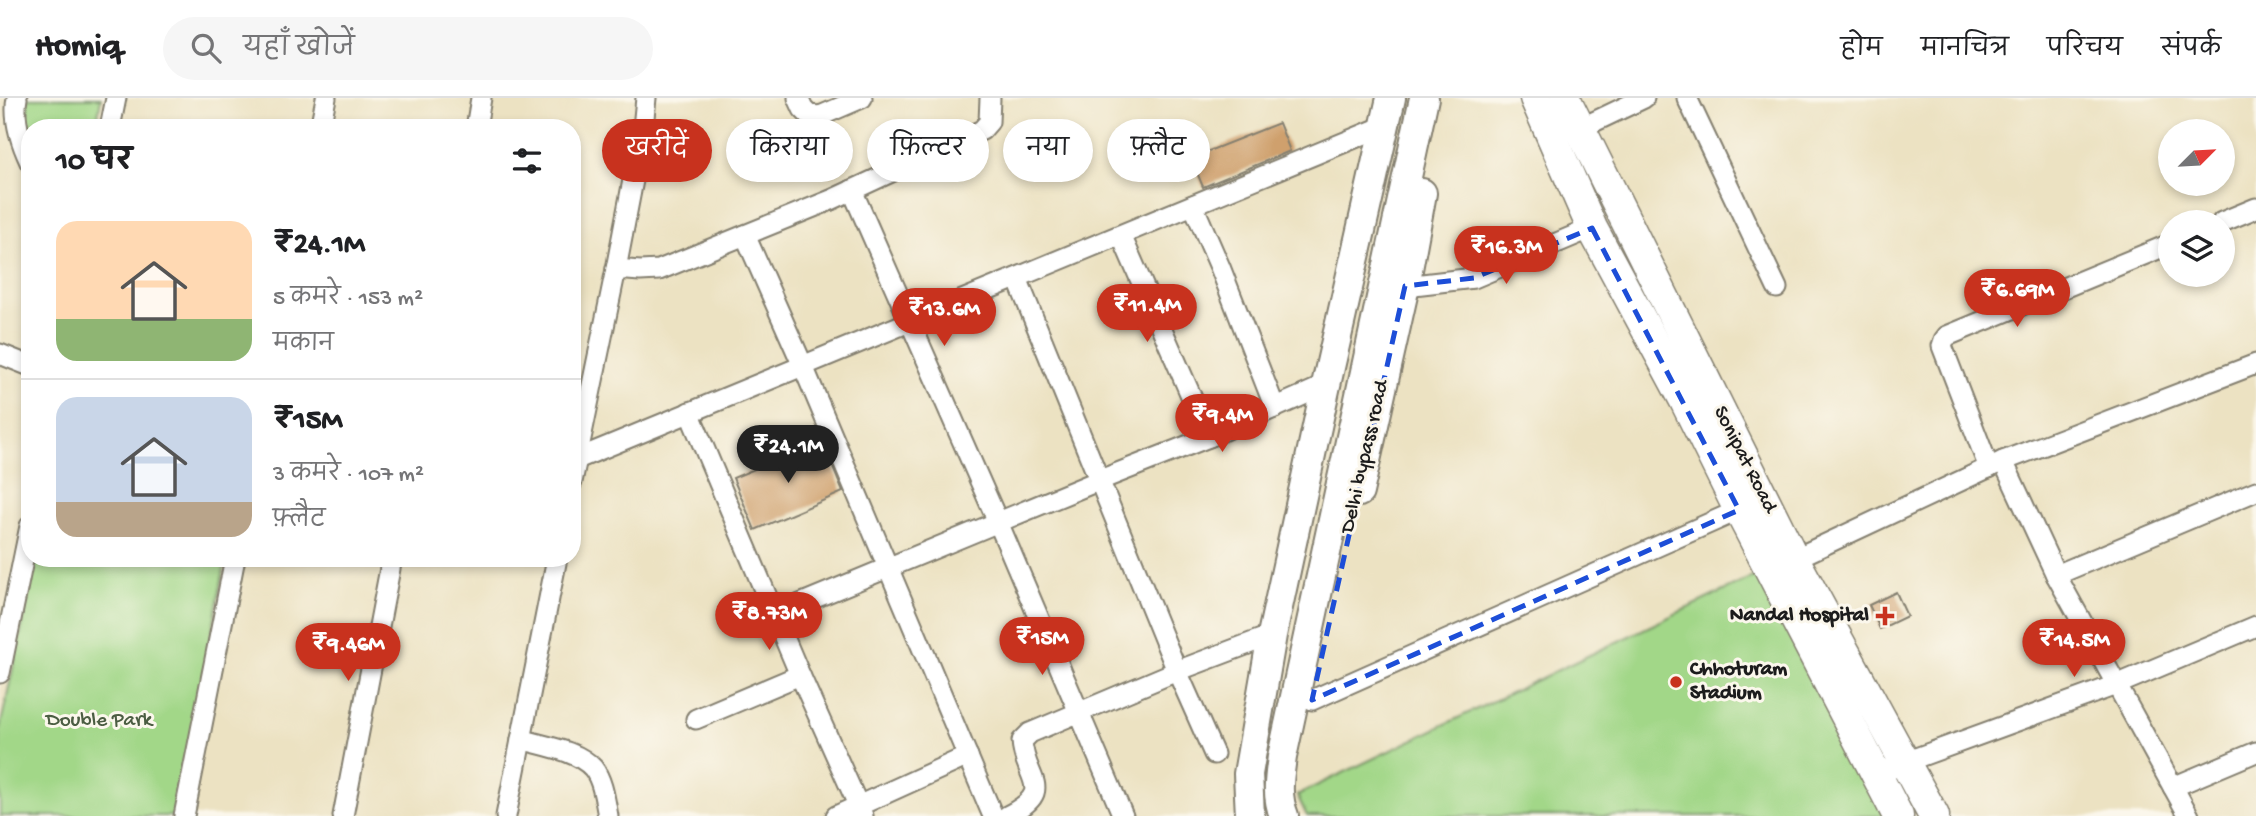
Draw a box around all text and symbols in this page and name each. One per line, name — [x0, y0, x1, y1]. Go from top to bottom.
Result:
search box — [163, 17, 653, 80]
text: Homiq — [35, 29, 121, 67]
icon: search — [187, 29, 225, 67]
text: यहाँ खोजें — [243, 35, 355, 66]
text: होम — [1840, 36, 1883, 65]
text: मानचित्र — [1921, 36, 2009, 65]
text: परिचय — [2047, 36, 2123, 65]
text: संपर्क — [2161, 36, 2221, 65]
chip: खरीदें — [602, 119, 712, 182]
chip: किराया — [726, 119, 853, 182]
chip: फ़िल्टर — [867, 119, 989, 182]
chip: नया — [1003, 119, 1093, 182]
chip: फ़्लैट — [1107, 119, 1210, 182]
north arrow — [2158, 119, 2235, 196]
map controls — [2158, 119, 2235, 287]
icon: filters — [508, 142, 546, 180]
text: 10 घर — [56, 146, 132, 181]
button: layers — [2158, 210, 2235, 287]
pin: ₹16.3M — [1449, 226, 1563, 286]
text: ₹24.1M — [273, 229, 365, 264]
text: ₹16.3M — [1470, 235, 1542, 262]
icon: home — [112, 249, 196, 333]
pin: ₹6.69M — [1960, 270, 2074, 329]
text: ₹6.69M — [1980, 278, 2054, 305]
pin: ₹11.4M — [1090, 285, 1204, 344]
text: 5 कमरे · 153 m² — [273, 286, 423, 313]
pin: ₹13.6M — [887, 288, 1001, 348]
text: ₹11.4M — [1113, 293, 1181, 320]
text: ₹13.6M — [908, 297, 980, 324]
text: मकान — [273, 332, 334, 359]
street label: Delhi bypass road — [1336, 376, 1396, 538]
pin: ₹9.4M — [1173, 394, 1271, 454]
street label: Sonipat Road — [1706, 402, 1782, 519]
text: ₹9.4M — [1191, 403, 1253, 430]
text: ₹15M — [273, 405, 342, 440]
icon: home — [112, 425, 196, 509]
pin: ₹24.1M — [731, 426, 845, 485]
text: ₹24.1M — [753, 434, 823, 461]
text: 3 कमरे · 107 m² — [273, 462, 424, 489]
text: फ़्लैट — [273, 508, 325, 535]
pin: ₹8.73M — [712, 592, 826, 652]
text: ₹8.73M — [731, 601, 807, 628]
place label: Nandal Hospital — [1730, 604, 1869, 629]
marker: Nandal Hospital — [1875, 606, 1895, 626]
pin: ₹15M — [1001, 618, 1083, 677]
pin: ₹14.5M — [2017, 620, 2131, 679]
pin: ₹9.46M — [291, 624, 405, 683]
text: ₹15M — [1015, 626, 1069, 653]
text: ₹14.5M — [2038, 628, 2110, 655]
text: ₹9.46M — [311, 632, 385, 659]
place label: Chhoturam Stadium — [1689, 658, 1787, 707]
marker: Chhoturam Stadium — [1668, 674, 1684, 690]
park label: Double Park — [44, 709, 155, 734]

